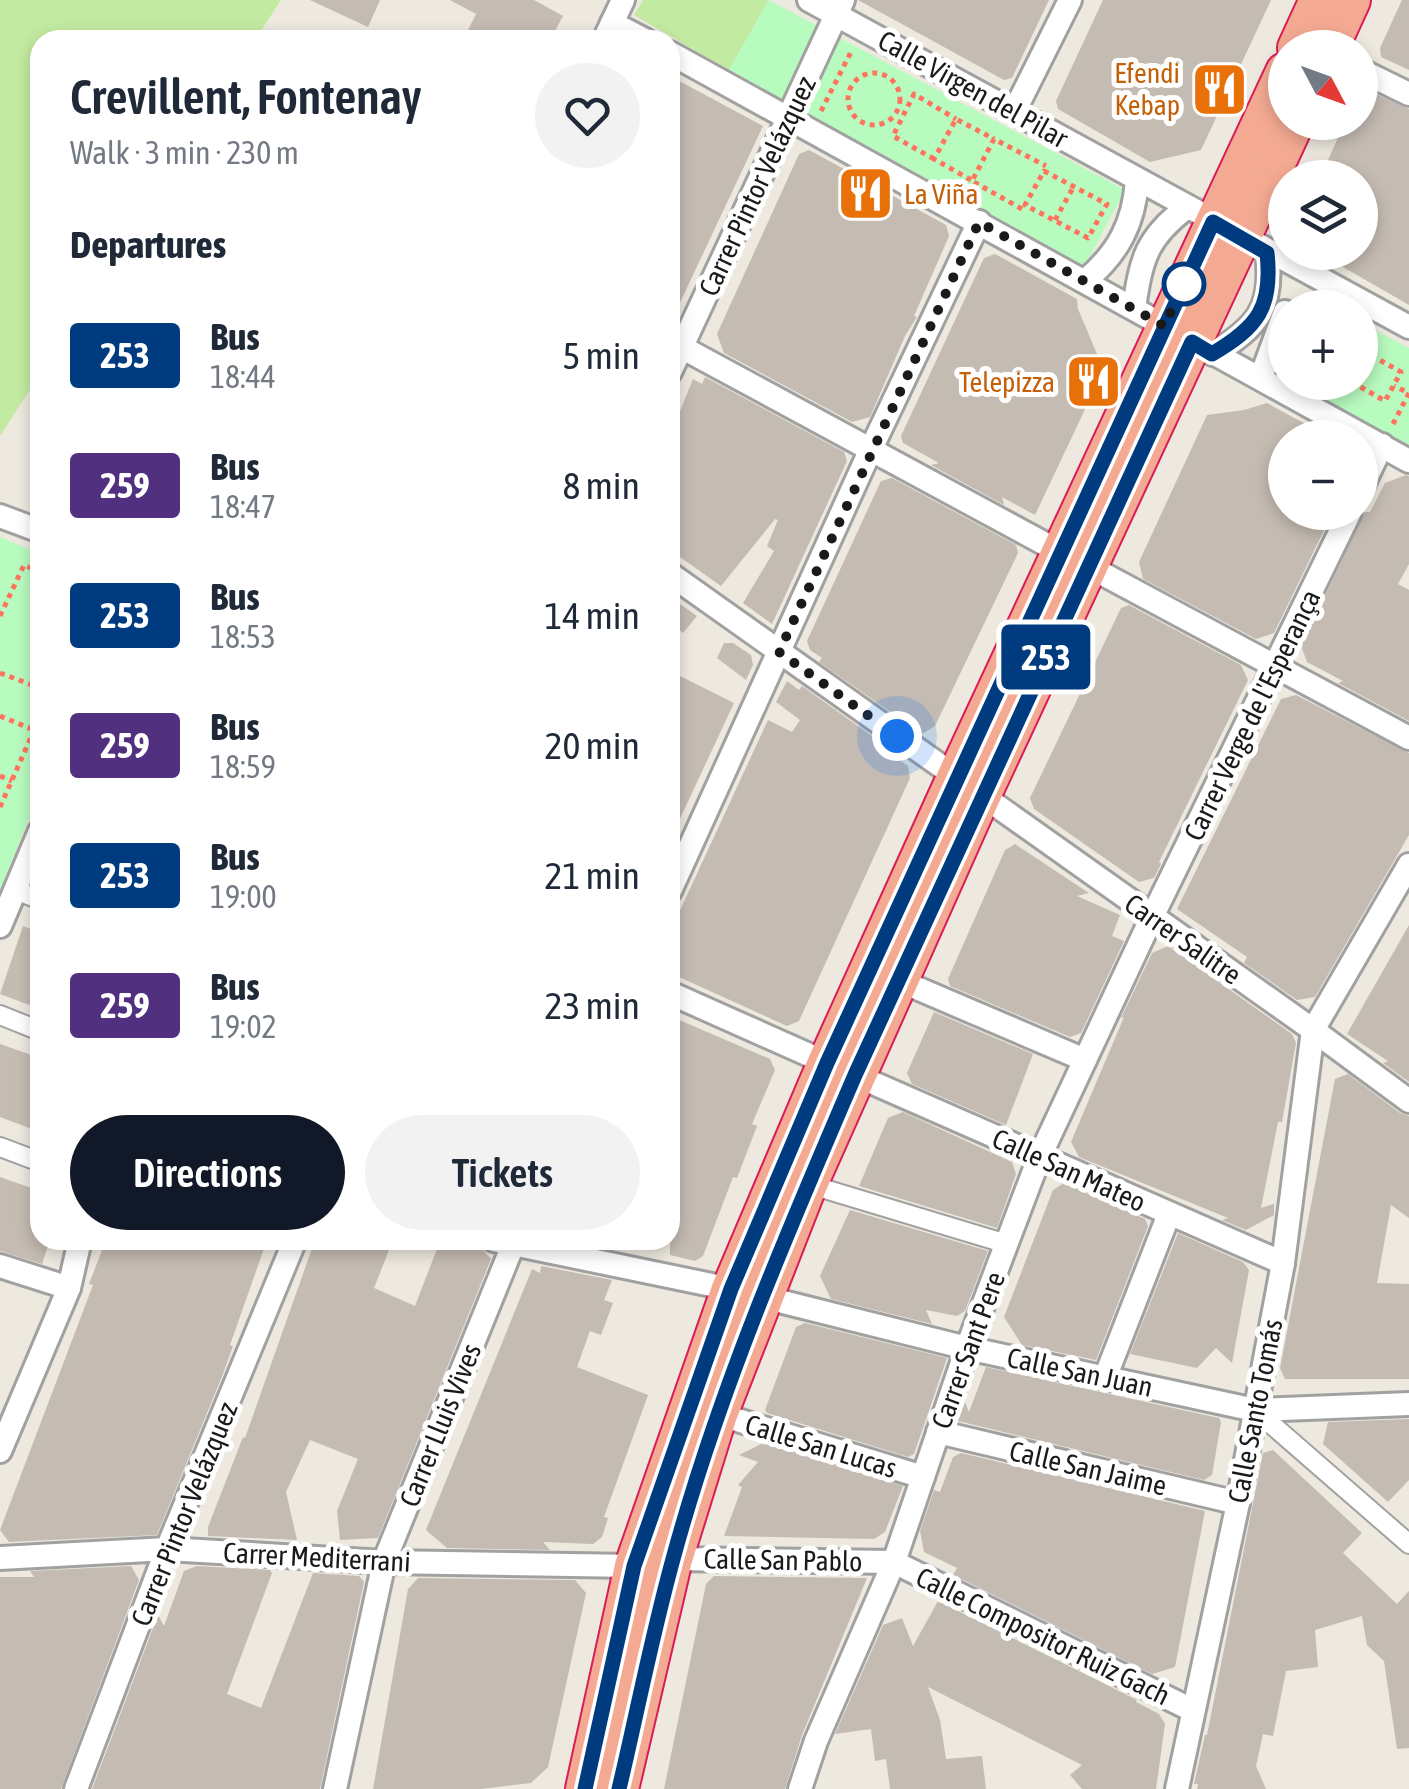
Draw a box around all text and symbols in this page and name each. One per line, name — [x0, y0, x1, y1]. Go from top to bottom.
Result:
street label: Calle Virgen del Pilar — [873, 24, 1074, 155]
north arrow — [1268, 30, 1378, 140]
map controls — [1268, 30, 1378, 530]
place label: Efendi Kebap — [1114, 57, 1180, 121]
restaurant icon: Efendi Kebap — [1189, 59, 1249, 119]
button: heart — [535, 63, 640, 168]
text: Crevillent, Fontenay — [70, 69, 422, 124]
street label: Carrer Pintor Velázquez — [692, 71, 822, 301]
text: Walk · 3 min · 230 m — [70, 134, 299, 171]
button: layers — [1268, 160, 1378, 270]
restaurant icon: La Viña — [835, 164, 895, 224]
place label: La Viña — [904, 178, 978, 210]
text: Departures — [70, 223, 226, 266]
unlabelled marker — [1163, 263, 1205, 305]
button: + — [1268, 290, 1378, 400]
text: Bus — [210, 315, 260, 358]
text: 5 min — [562, 334, 640, 377]
text: 253 — [100, 335, 150, 375]
restaurant icon: Telepizza — [1064, 352, 1124, 412]
text: 18:44 — [210, 358, 276, 395]
place label: Telepizza — [959, 366, 1055, 398]
button: − — [1268, 420, 1378, 530]
text: Bus — [210, 445, 260, 488]
text: 8 min — [562, 464, 640, 507]
text: 259 — [100, 465, 150, 505]
text: 18:47 — [210, 488, 276, 525]
text: Bus — [210, 575, 260, 618]
street label: Carrer Verge de l'Esperança — [1177, 584, 1327, 846]
text: 14 min — [545, 594, 640, 637]
text: 253 — [100, 595, 150, 635]
text: 18:53 — [210, 618, 276, 655]
line badge: 253 — [988, 624, 1104, 690]
text: 253 — [1021, 637, 1071, 677]
text: Bus — [210, 705, 260, 748]
your location — [872, 711, 922, 761]
text: 20 min — [545, 724, 640, 767]
text: 259 — [100, 725, 150, 765]
text: 18:59 — [210, 748, 276, 785]
text: Bus — [210, 835, 260, 878]
text: 21 min — [545, 854, 640, 897]
text: 253 — [100, 855, 150, 895]
text: 19:00 — [210, 878, 277, 915]
street label: Carrer Salitre — [1119, 887, 1247, 991]
text: Bus — [210, 965, 260, 1008]
text: 23 min — [545, 984, 640, 1027]
text: 259 — [100, 985, 150, 1025]
text: 19:02 — [210, 1008, 277, 1045]
button: Directions — [70, 1115, 345, 1230]
button: Tickets — [365, 1115, 640, 1230]
street label: Calle San Mateo — [987, 1122, 1151, 1218]
street label: Carrer Sant Pere — [925, 1267, 1011, 1433]
street label: Calle Santo Tomás — [1221, 1316, 1289, 1506]
street label: Carrer Lluis Vives — [393, 1339, 487, 1511]
street label: Calle San Juan — [1004, 1341, 1156, 1403]
street label: Carrer Pintor Velázquez — [124, 1397, 244, 1631]
street label: Calle San Lucas — [741, 1408, 901, 1484]
street label: Calle San Jaime — [1006, 1434, 1170, 1502]
street label: Carrer Mediterrani — [223, 1536, 411, 1578]
street label: Calle San Pablo — [703, 1543, 863, 1577]
street label: Calle Compositor Ruiz Gach — [911, 1561, 1175, 1711]

